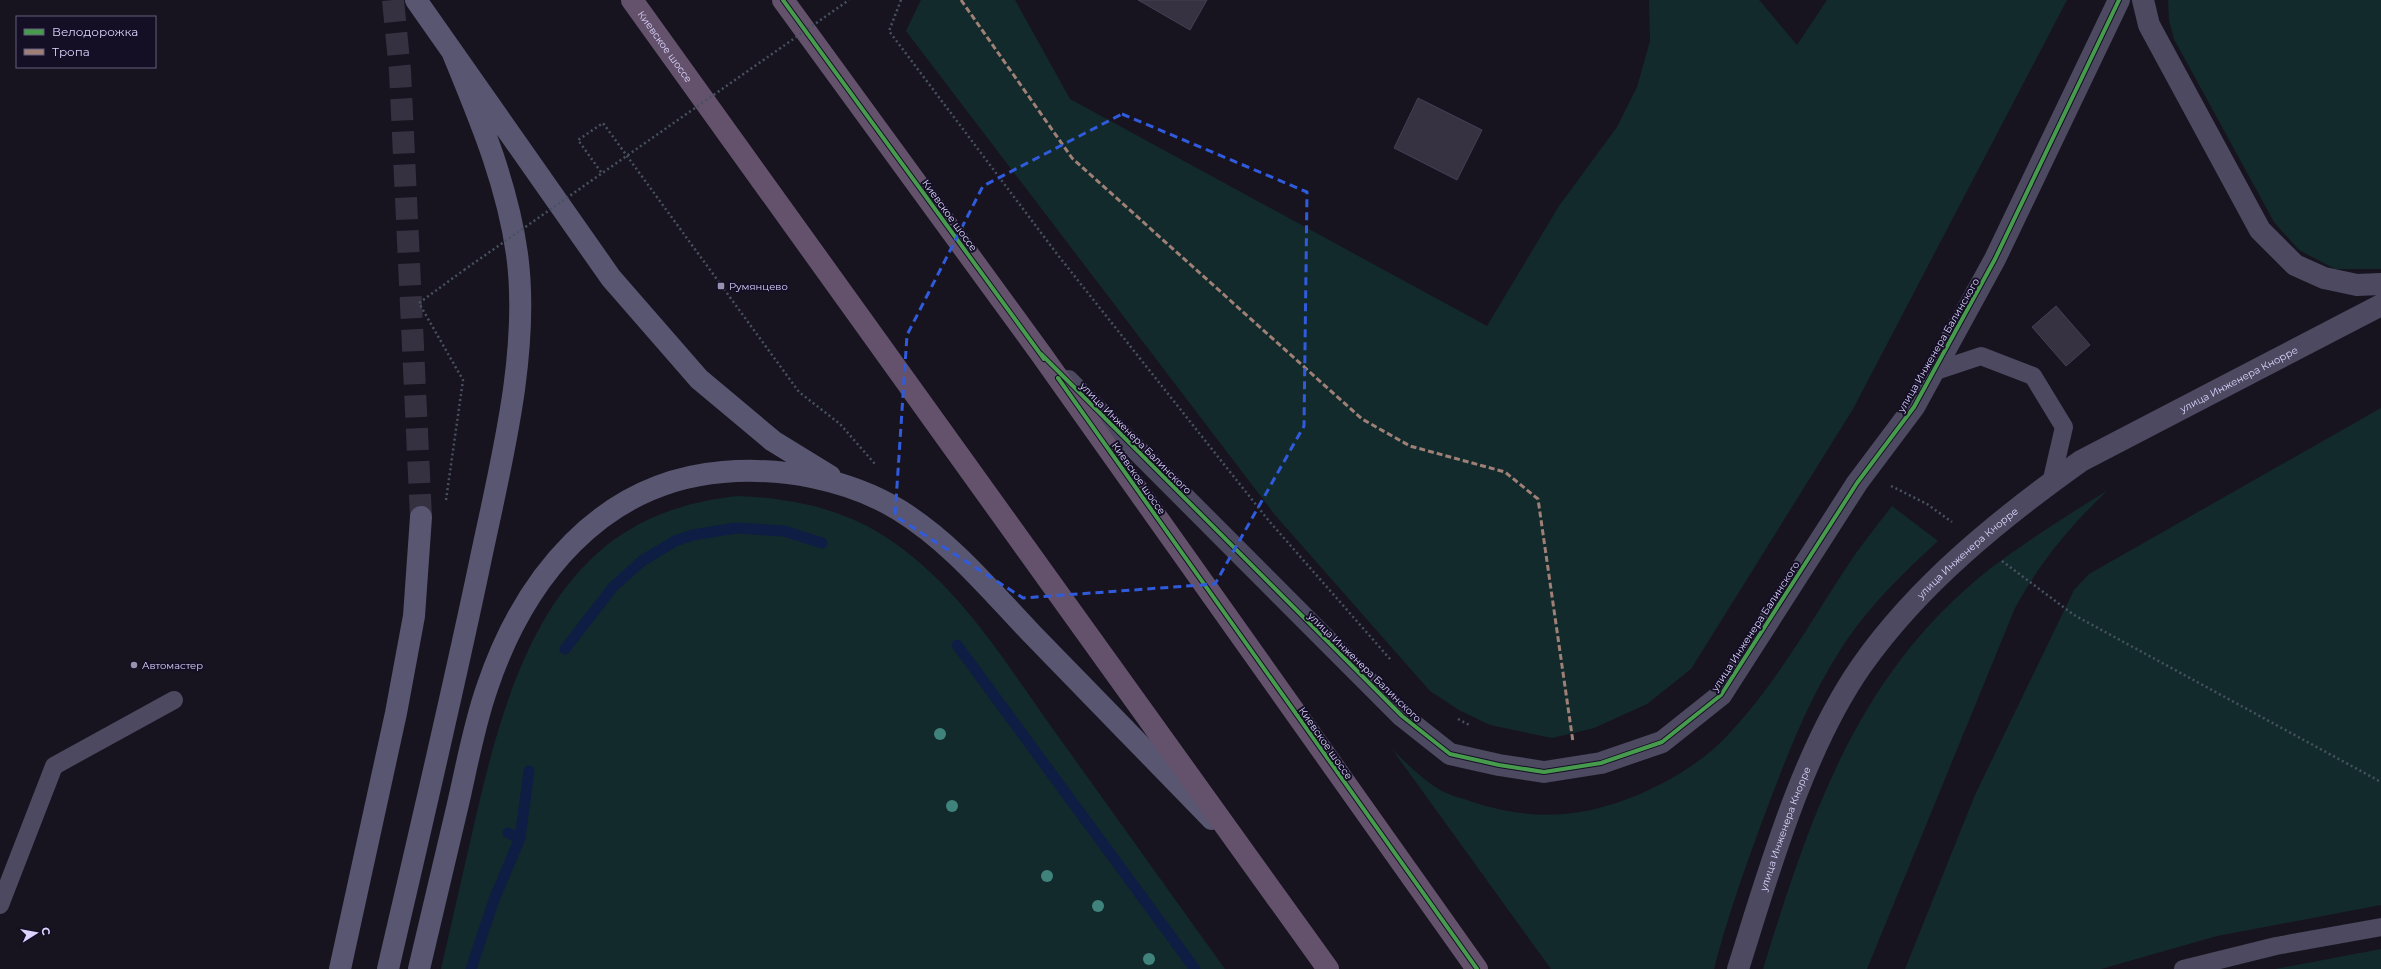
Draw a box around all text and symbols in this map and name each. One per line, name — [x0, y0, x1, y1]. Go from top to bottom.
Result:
street label: Киевское шоссе — [635, 8, 695, 85]
legend — [16, 16, 156, 68]
text: Велодорожка — [52, 24, 138, 39]
text: Тропа — [52, 44, 90, 59]
street label: Киевское шоссе — [919, 177, 980, 254]
street label: улица Инженера Балинского — [1894, 276, 1982, 416]
place label: Румянцево — [729, 280, 788, 293]
marker: Румянцево — [716, 281, 726, 291]
street label: улица Инженера Кнорре — [2177, 343, 2300, 416]
street label: улица Инженера Балинского — [1076, 379, 1194, 497]
street label: Киевское шоссе — [1109, 440, 1168, 517]
street label: улица Инженера Кнорре — [1914, 504, 2021, 602]
street label: улица Инженера Балинского — [1708, 559, 1802, 695]
street label: улица Инженера Балинского — [1304, 609, 1424, 725]
place label: Автомастер — [142, 659, 203, 672]
marker: Автомастер — [129, 660, 139, 670]
street label: Киевское шоссе — [1296, 705, 1355, 782]
street label: улица Инженера Кнорре — [1757, 765, 1814, 894]
north arrow — [16, 913, 56, 953]
text: С — [38, 926, 53, 936]

